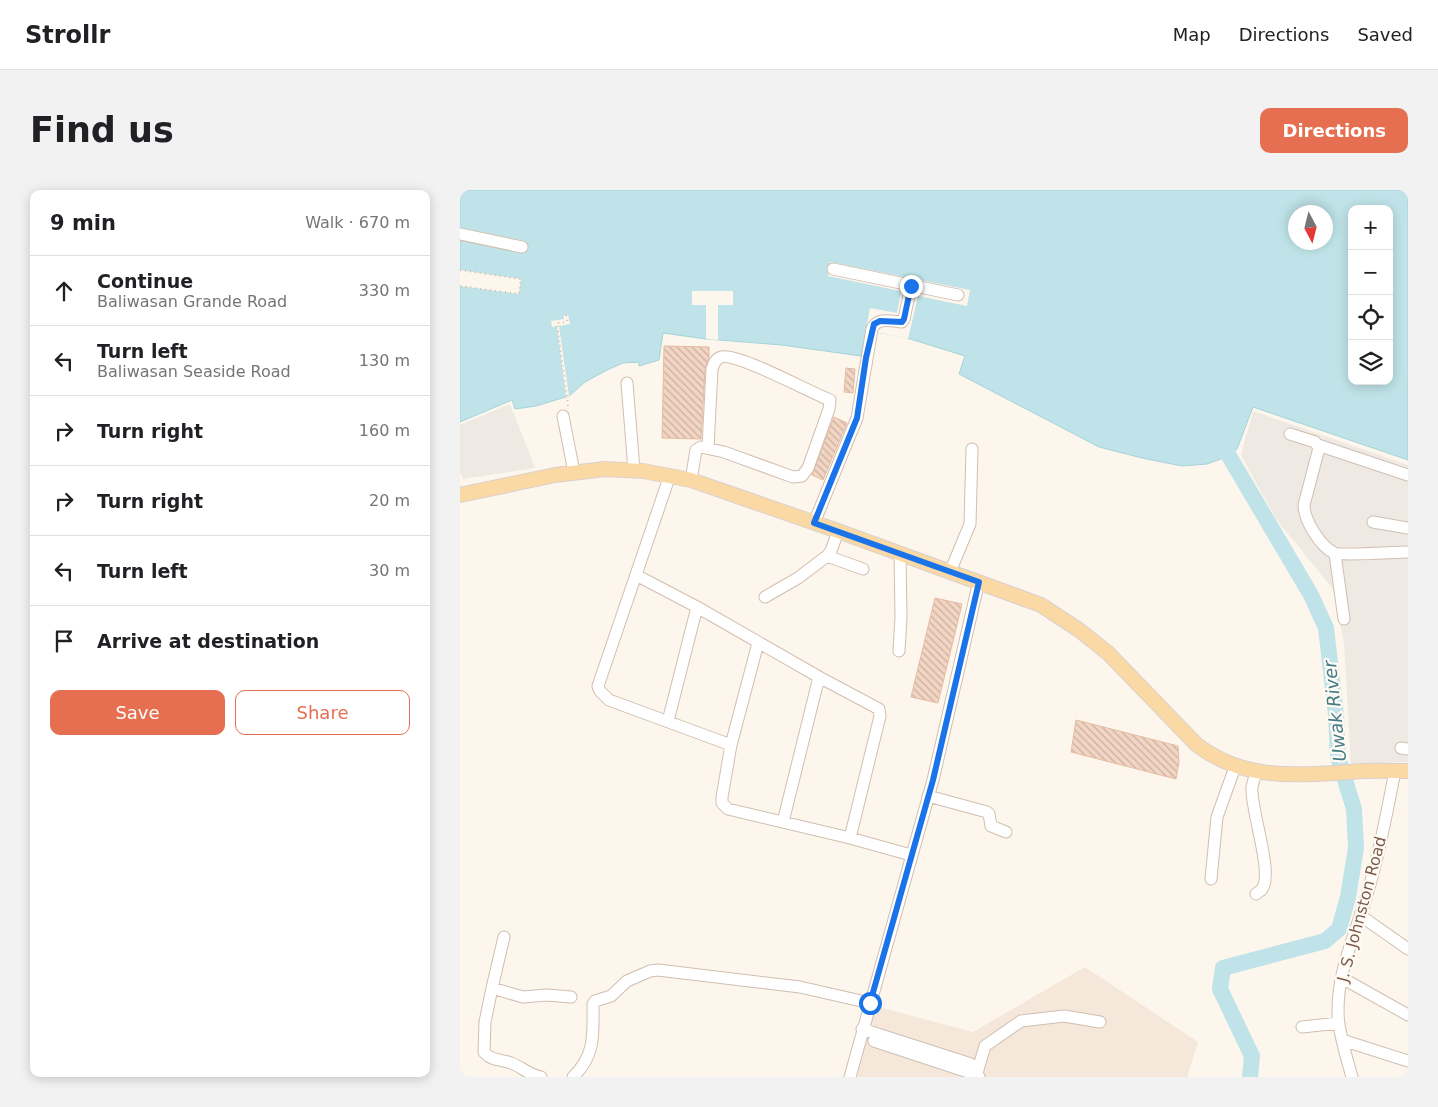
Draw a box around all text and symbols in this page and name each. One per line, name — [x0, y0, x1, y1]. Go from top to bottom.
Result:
text: Strollr — [25, 21, 110, 49]
text: Map — [1173, 24, 1211, 45]
text: Directions — [1239, 24, 1329, 45]
text: Saved — [1357, 24, 1413, 45]
button: Directions — [1260, 108, 1408, 153]
text: Find us — [30, 110, 174, 150]
north arrow — [1288, 205, 1333, 250]
map controls — [1348, 205, 1393, 385]
button: + — [1348, 205, 1393, 250]
text: 9 min — [50, 211, 116, 235]
text: Walk · 670 m — [305, 213, 410, 232]
button: − — [1348, 250, 1393, 295]
text: Continue — [97, 270, 193, 292]
route end — [900, 275, 923, 298]
icon: ahead — [50, 277, 78, 305]
text: 330 m — [359, 281, 410, 300]
text: Baliwasan Grande Road — [97, 292, 287, 311]
button: locate — [1348, 295, 1393, 340]
text: Turn left — [97, 340, 188, 362]
button: layers — [1348, 340, 1393, 385]
icon: left — [50, 347, 78, 375]
text: 130 m — [359, 351, 410, 370]
text: Baliwasan Seaside Road — [97, 362, 291, 381]
icon: right — [50, 417, 78, 445]
text: Turn right — [97, 420, 203, 442]
text: 160 m — [359, 421, 410, 440]
icon: right — [50, 487, 78, 515]
text: Turn right — [97, 490, 203, 512]
text: 20 m — [369, 491, 410, 510]
icon: left — [50, 557, 78, 585]
text: Turn left — [97, 560, 188, 582]
text: 30 m — [369, 561, 410, 580]
icon: arrive — [50, 627, 78, 655]
text: Arrive at destination — [97, 630, 319, 652]
water label: Uwak River — [1319, 658, 1350, 763]
button: Save — [50, 690, 225, 735]
button: Share — [235, 690, 410, 735]
street label: J. S. Johnston Road — [1333, 834, 1390, 985]
route start — [859, 992, 882, 1015]

